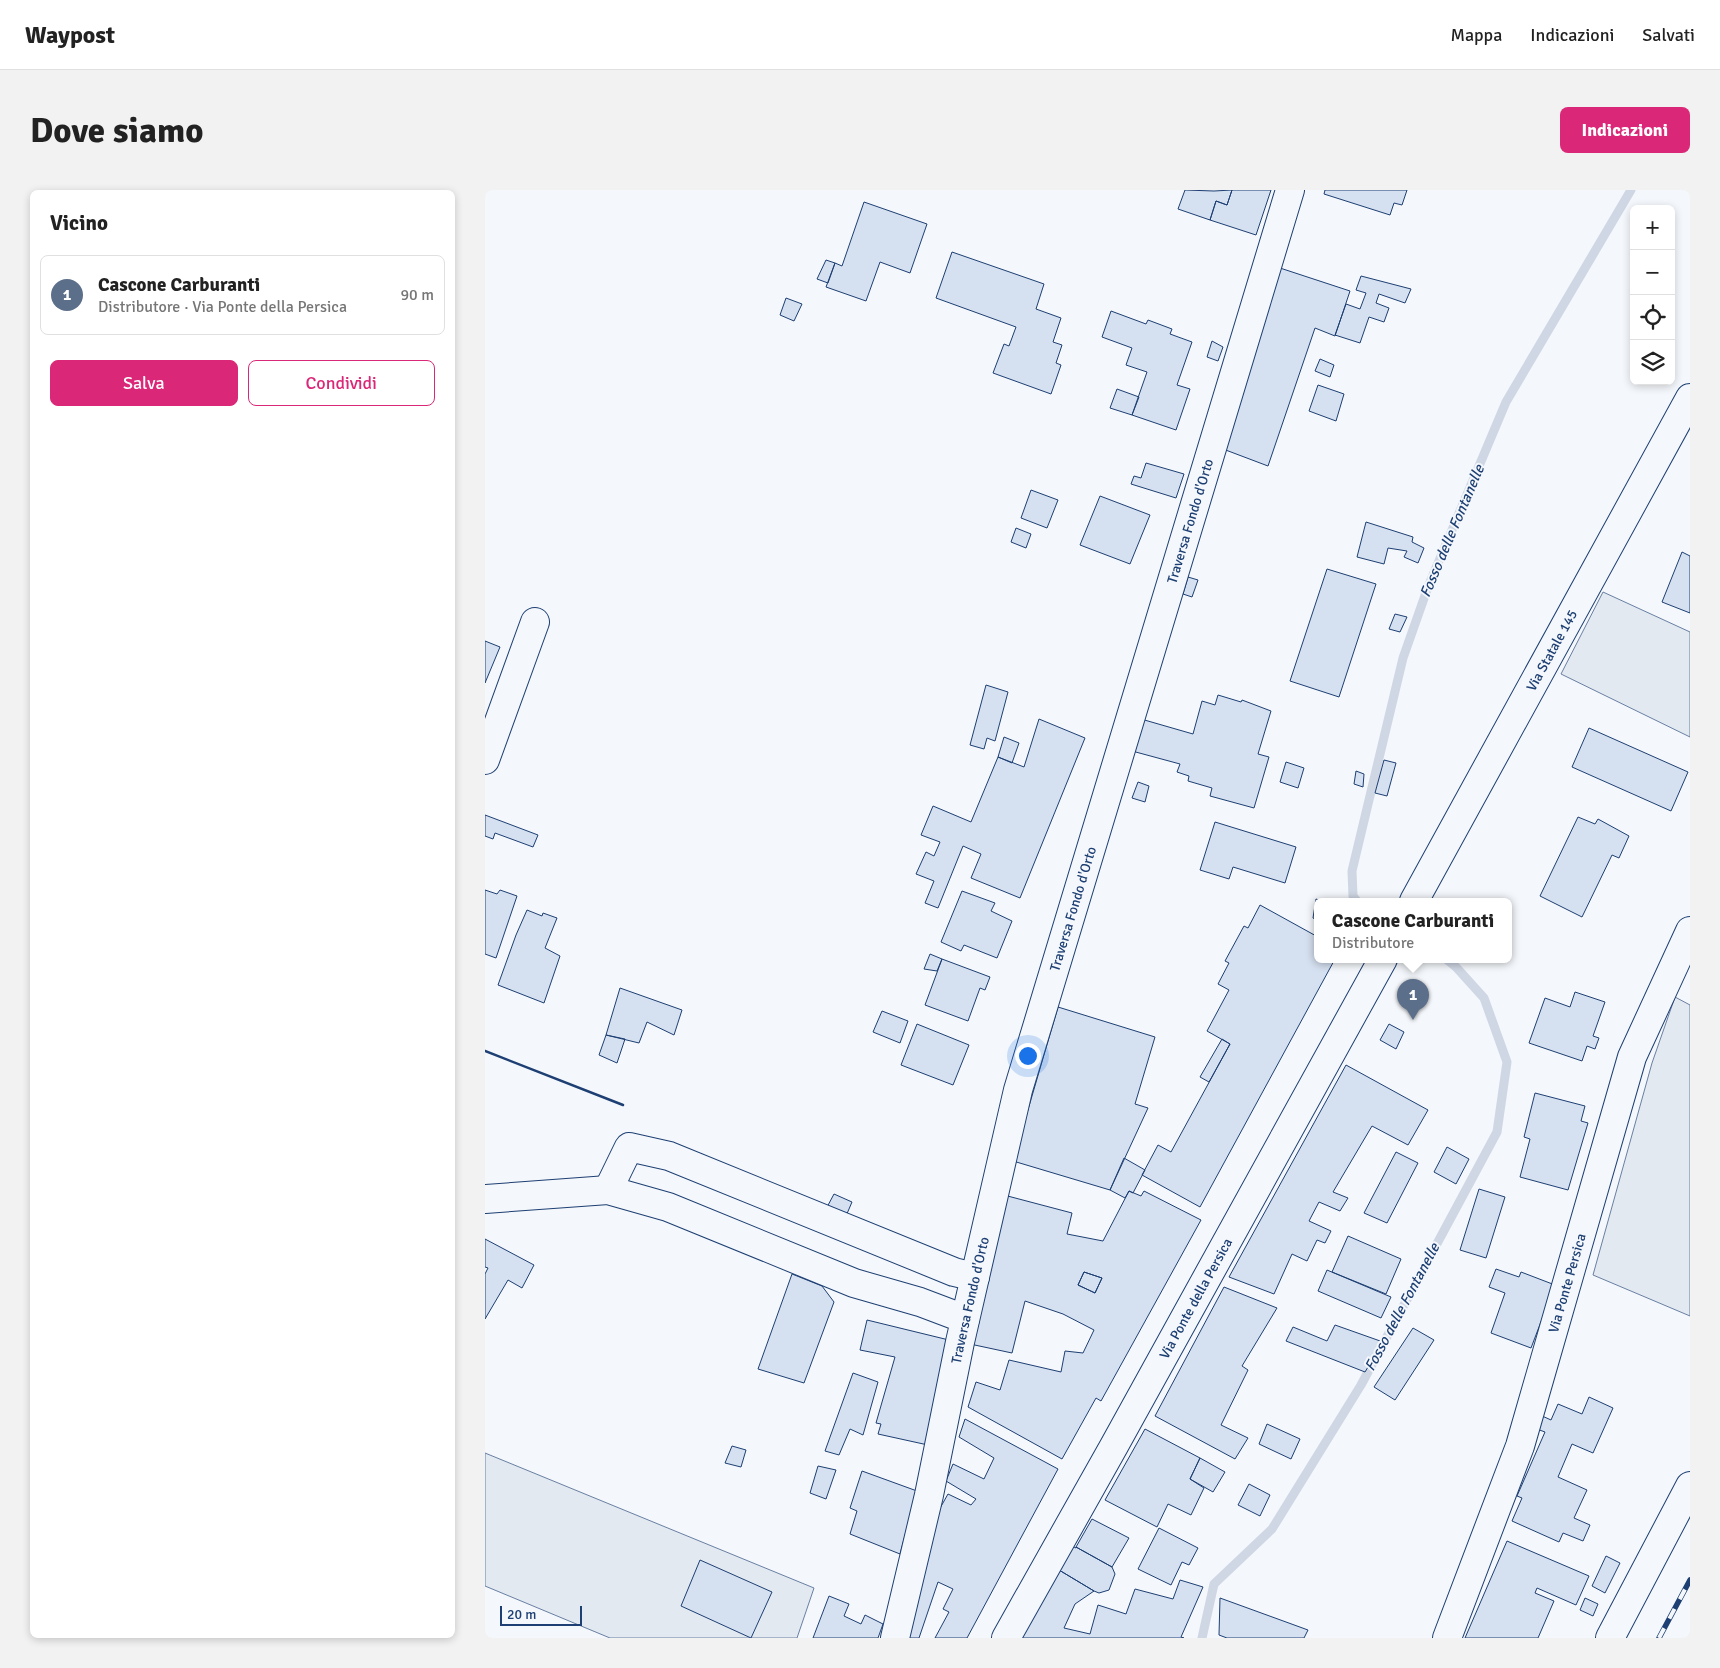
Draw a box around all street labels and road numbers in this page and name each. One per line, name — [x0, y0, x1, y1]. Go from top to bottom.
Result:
street label: Traversa Fondo d'Orto — [1164, 457, 1217, 586]
street label: Via Statale 145 — [1523, 607, 1581, 694]
street label: Traversa Fondo d'Orto — [1046, 844, 1100, 973]
street label: Via Ponte Persica — [1545, 1231, 1590, 1335]
street label: Traversa Fondo d'Orto — [948, 1235, 993, 1365]
street label: Via Ponte della Persica — [1156, 1235, 1236, 1362]

